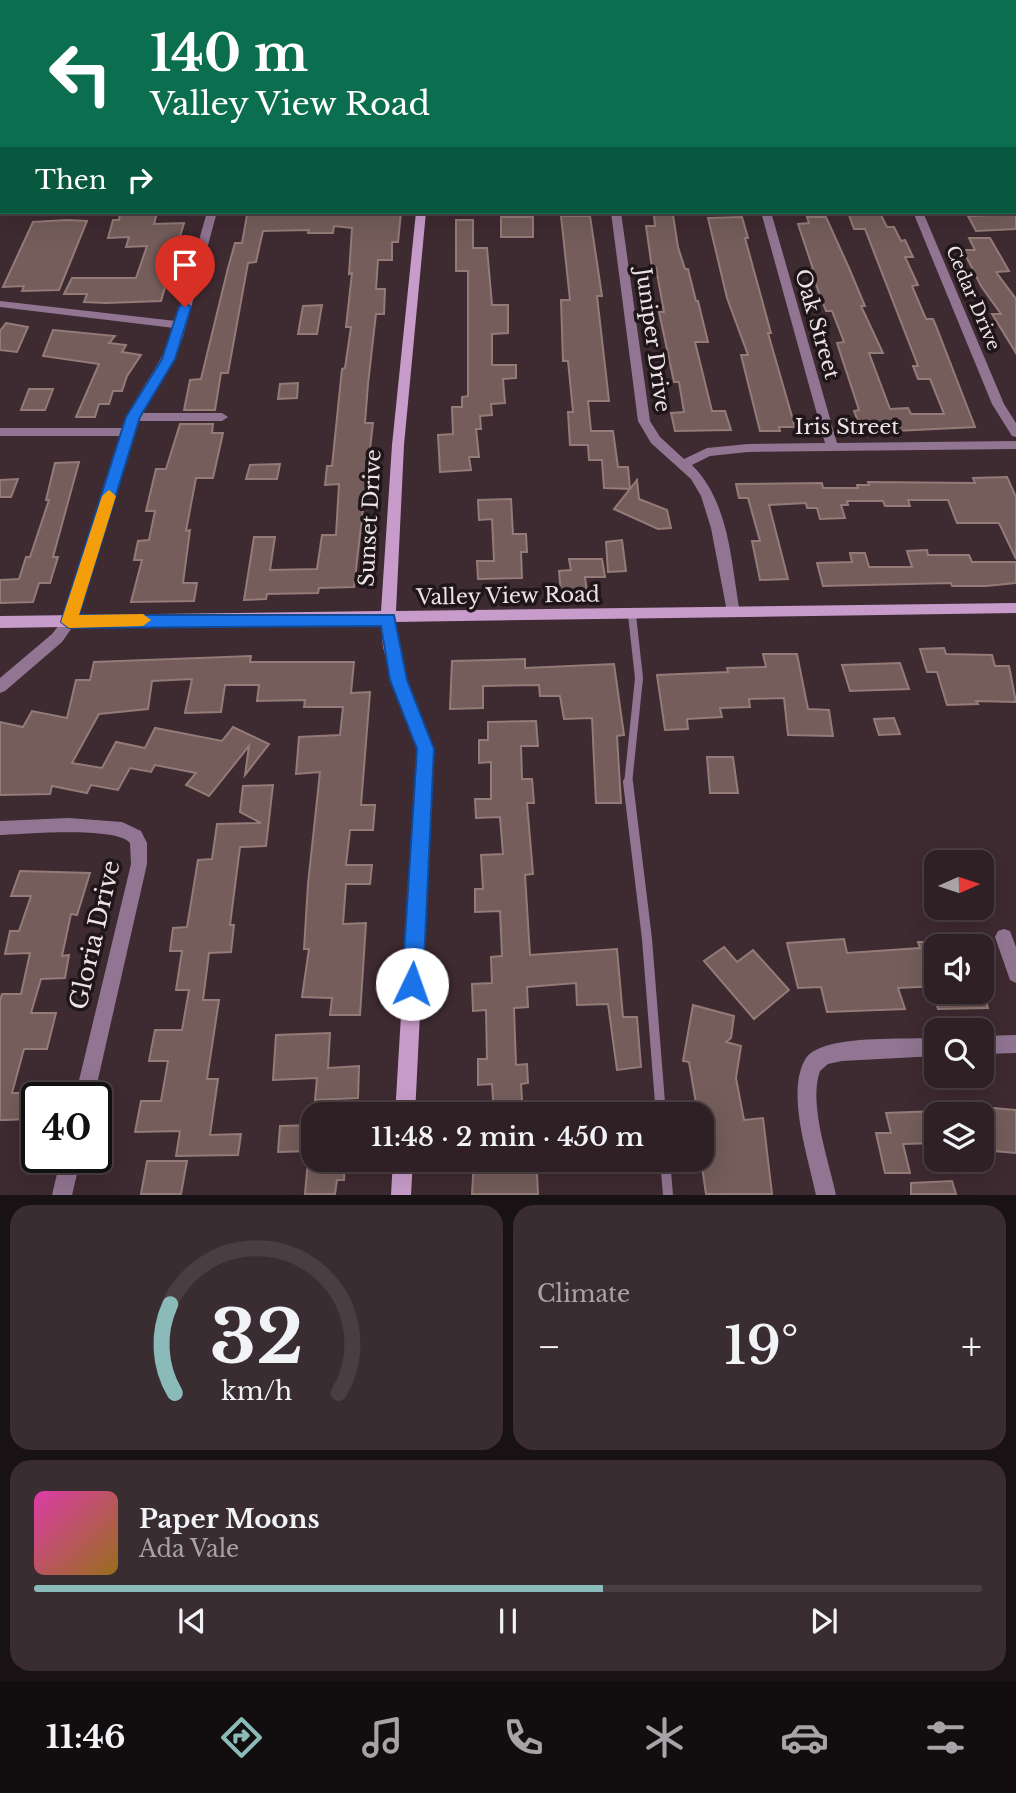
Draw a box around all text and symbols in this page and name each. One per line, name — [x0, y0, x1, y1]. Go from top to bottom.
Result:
text: 140 m — [150, 23, 308, 84]
icon: left — [35, 28, 126, 119]
text: Valley View Road — [150, 84, 430, 124]
icon: right — [121, 161, 159, 199]
text: Then — [35, 164, 107, 196]
pin — [155, 235, 215, 307]
street label: Cedar Drive — [941, 242, 1005, 354]
icon: arrive — [166, 246, 204, 284]
street label: Juniper Drive — [630, 263, 676, 414]
street label: Oak Street — [789, 266, 845, 382]
street label: Iris Street — [795, 414, 899, 440]
street label: Sunset Drive — [353, 449, 387, 587]
street label: Valley View Road — [415, 581, 600, 611]
north arrow — [924, 850, 994, 920]
map controls — [924, 850, 994, 1172]
street label: Gloria Drive — [63, 857, 126, 1012]
button: sound — [924, 934, 994, 1004]
position arrow — [375, 947, 449, 1021]
button: search — [924, 1018, 994, 1088]
speed limit sign: 40 — [21, 1082, 112, 1173]
button: layers — [924, 1102, 994, 1172]
text: 11:48 · 2 min · 450 m — [371, 1121, 644, 1153]
text: Climate — [537, 1280, 630, 1308]
text: 32 — [210, 1293, 303, 1384]
text: 19° — [724, 1314, 799, 1378]
text: − — [537, 1323, 561, 1370]
text: + — [961, 1323, 982, 1370]
text: km/h — [221, 1376, 292, 1407]
text: Paper Moons — [139, 1503, 320, 1535]
text: Ada Vale — [139, 1535, 239, 1563]
icon: previous — [173, 1602, 211, 1640]
icon: pause — [489, 1602, 527, 1640]
icon: next — [805, 1602, 843, 1640]
icon: directions — [217, 1713, 266, 1762]
icon: music — [358, 1713, 407, 1762]
icon: phone — [499, 1713, 548, 1762]
icon: climate — [640, 1713, 689, 1762]
icon: car — [780, 1713, 829, 1762]
icon: filters — [921, 1713, 970, 1762]
text: 11:46 — [46, 1717, 126, 1757]

